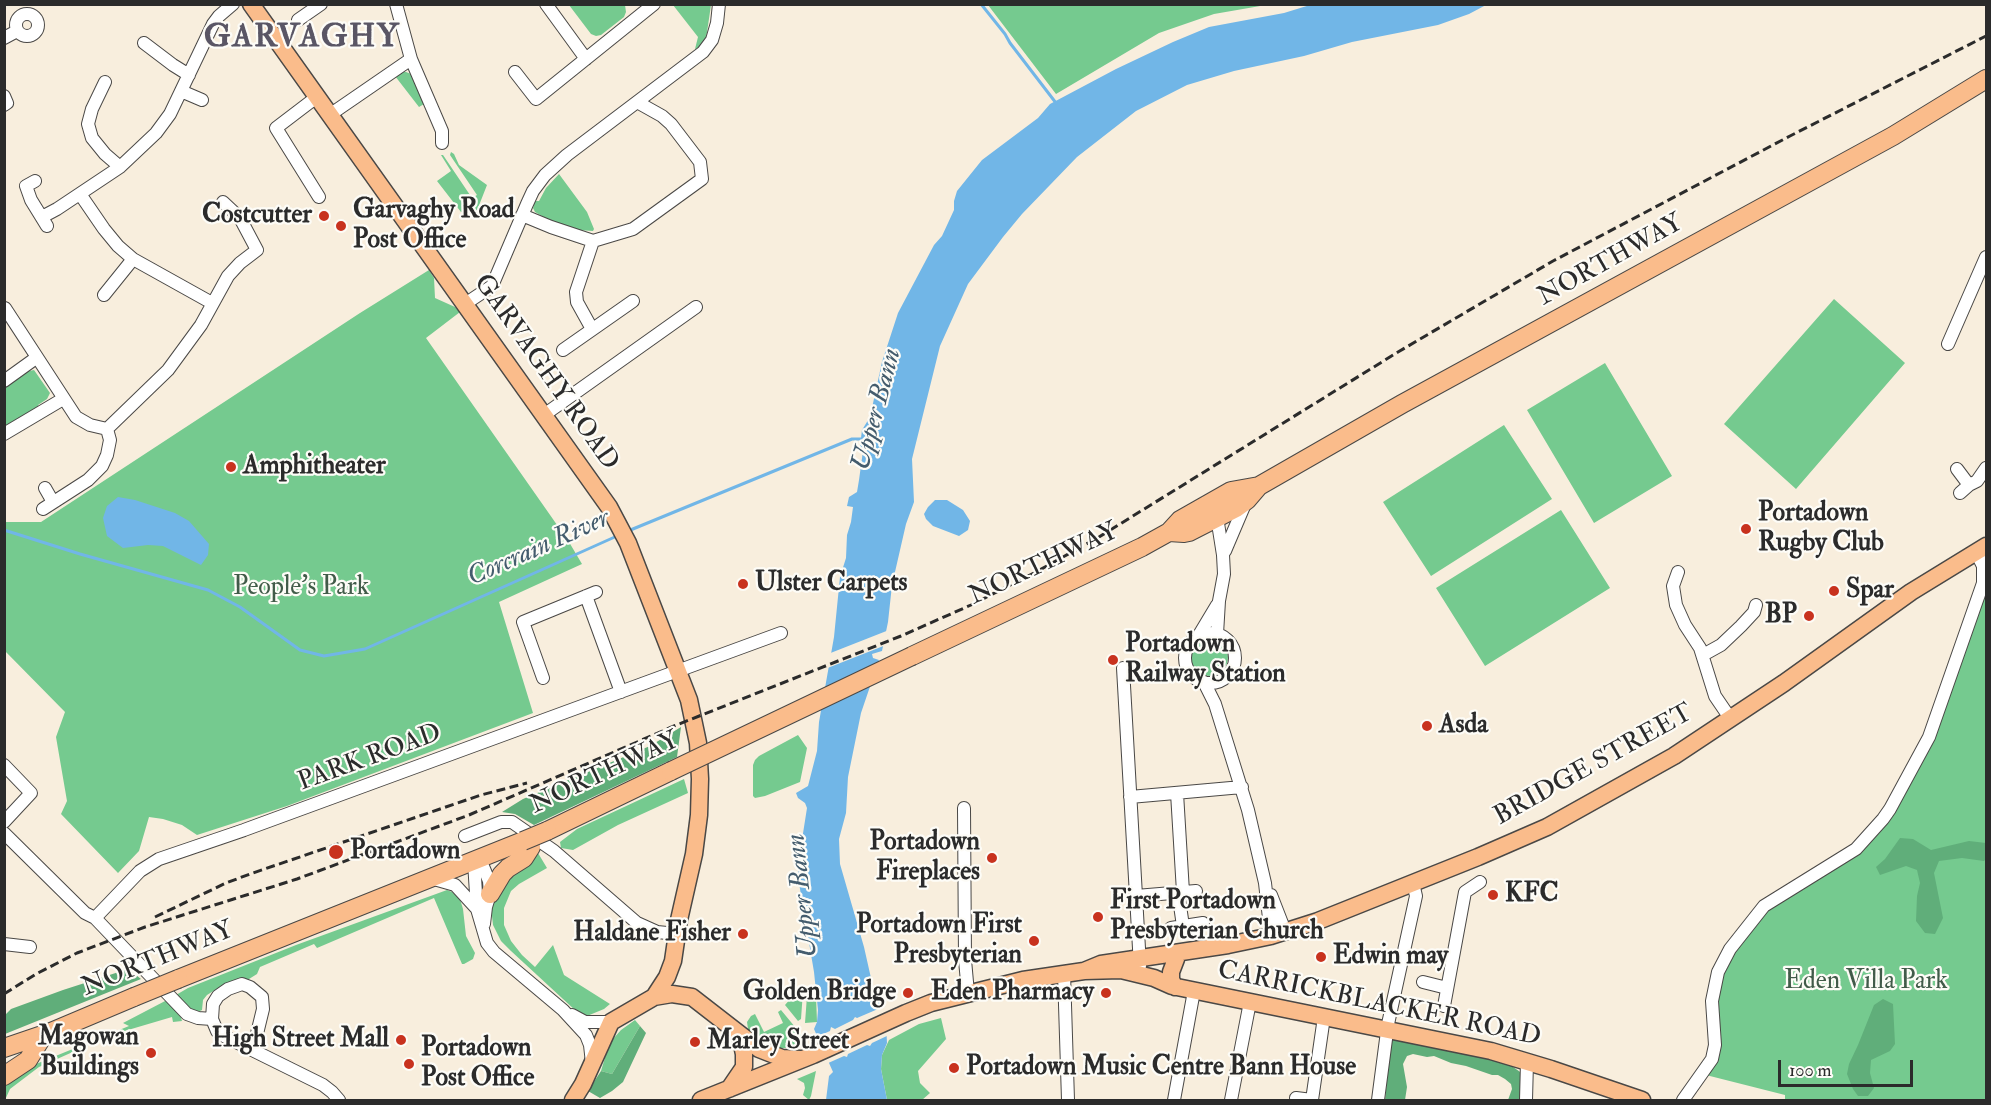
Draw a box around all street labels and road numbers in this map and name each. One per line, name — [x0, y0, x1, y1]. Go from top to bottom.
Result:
street label: NORTHWAY — [1533, 208, 1689, 314]
street label: GARVAGHY ROAD — [466, 269, 624, 477]
street label: NORTHWAY — [964, 517, 1124, 613]
street label: BRIDGE STREET — [1489, 698, 1699, 834]
street label: PARK ROAD — [294, 719, 446, 799]
street label: NORTHWAY — [525, 726, 685, 822]
street label: NORTHWAY — [77, 915, 239, 1005]
street label: CARRICKBLACKER ROAD — [1215, 955, 1543, 1055]

